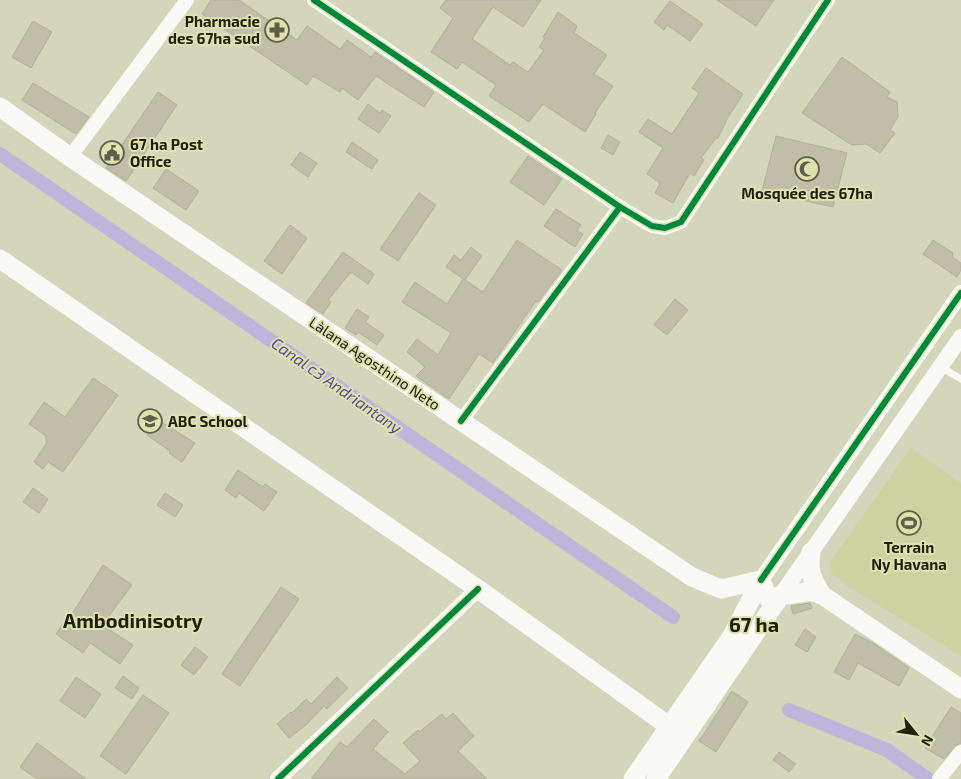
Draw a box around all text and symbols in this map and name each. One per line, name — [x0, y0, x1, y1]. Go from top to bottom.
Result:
place label: Pharmacie des 67ha sud — [168, 12, 260, 47]
pharmacy icon: Pharmacie des 67ha sud — [264, 17, 290, 43]
place label: 67 ha Post Office — [130, 135, 203, 170]
public building icon: 67 ha Post Office — [99, 140, 125, 166]
mosque icon: Mosquée des 67ha — [794, 156, 820, 182]
place label: Mosquée des 67ha — [741, 184, 873, 202]
street label: Làlana Agosthino Neto — [306, 312, 444, 414]
water label: Canal c3 Andriantany — [268, 333, 406, 438]
school or university icon: ABC School — [137, 408, 163, 434]
place label: ABC School — [168, 412, 248, 430]
sports icon: Terrain Ny Havana — [896, 510, 922, 536]
place label: Terrain Ny Havana — [871, 538, 947, 574]
district label: Ambodinisotry — [63, 608, 204, 633]
district label: 67 ha — [729, 612, 779, 636]
north arrow — [891, 709, 941, 759]
text: N — [918, 732, 938, 749]

